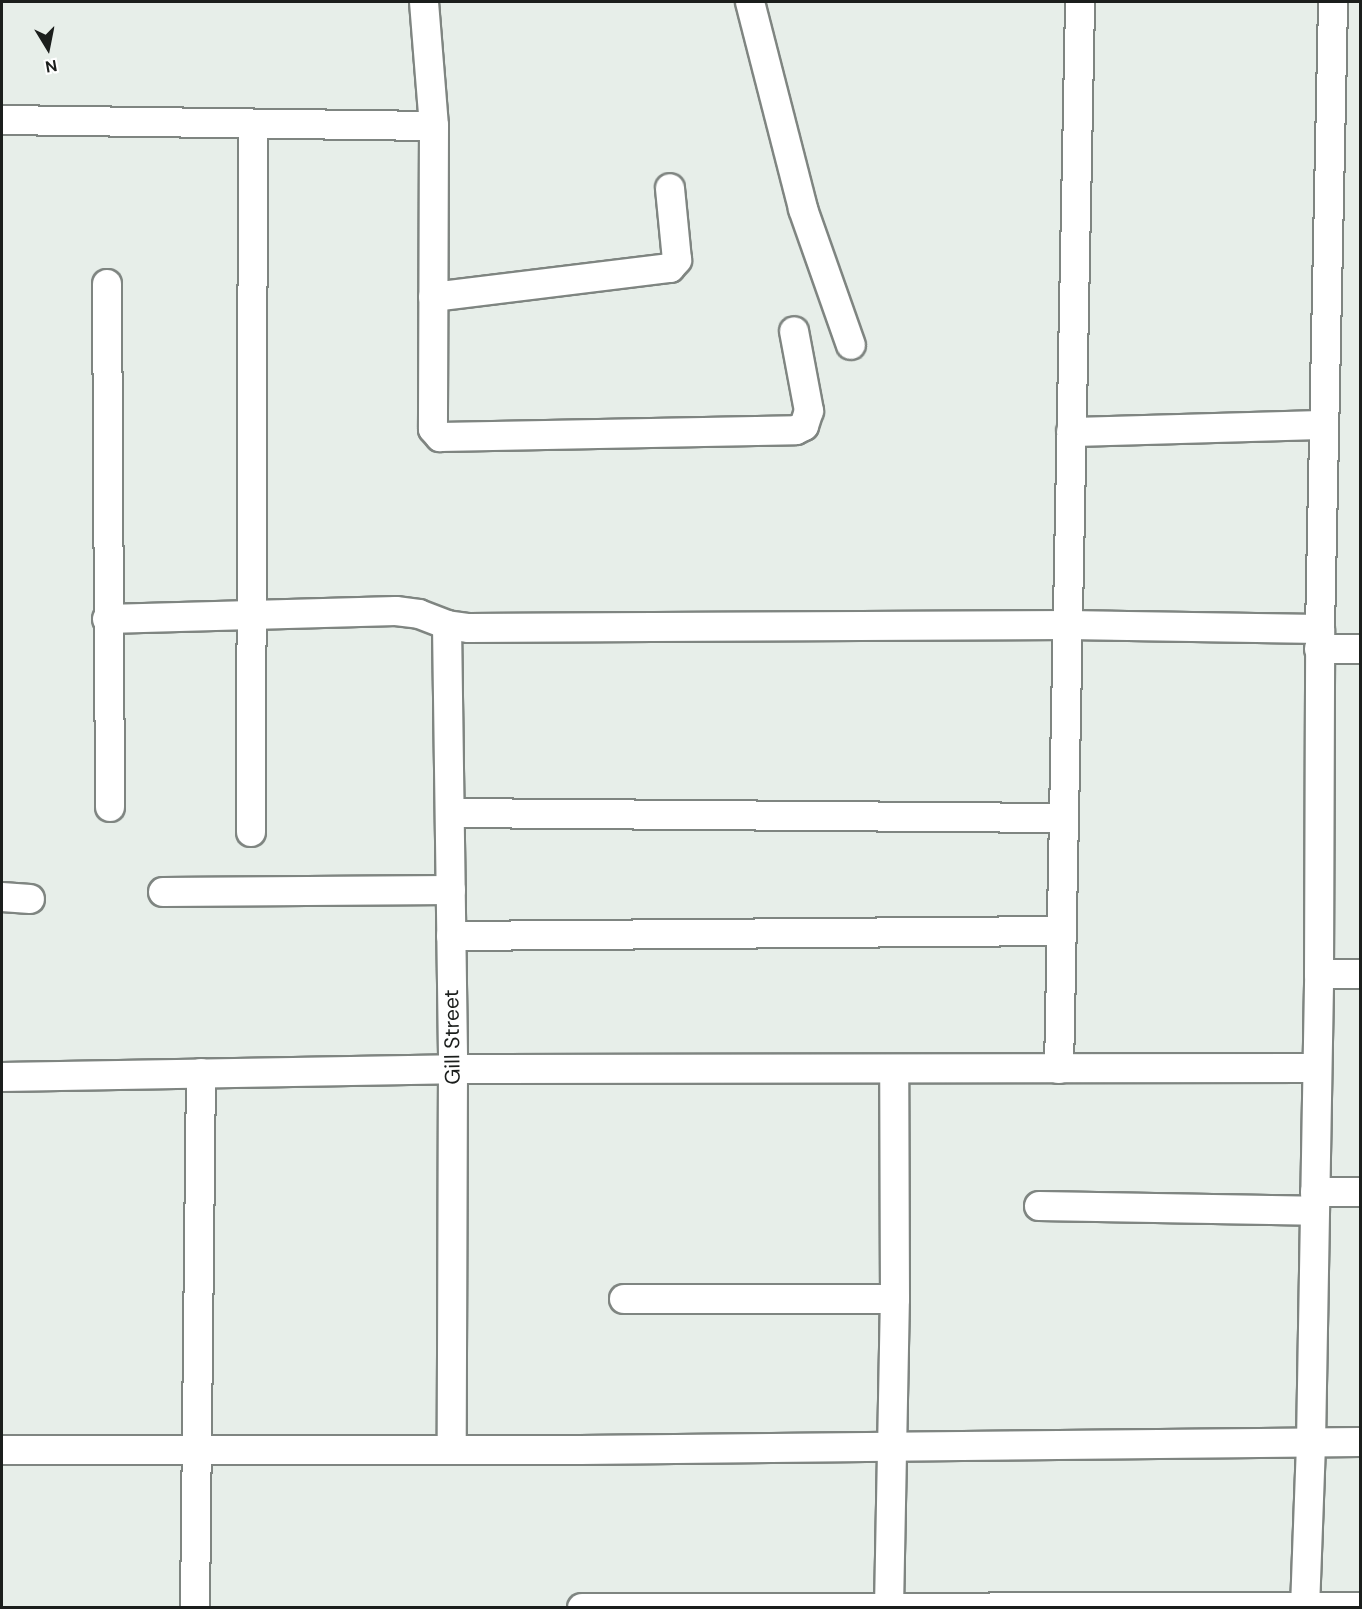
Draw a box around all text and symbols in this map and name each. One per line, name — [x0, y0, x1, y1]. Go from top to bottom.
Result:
north arrow — [18, 18, 78, 78]
text: N — [44, 55, 59, 78]
street label: Gill Street — [439, 989, 465, 1085]

